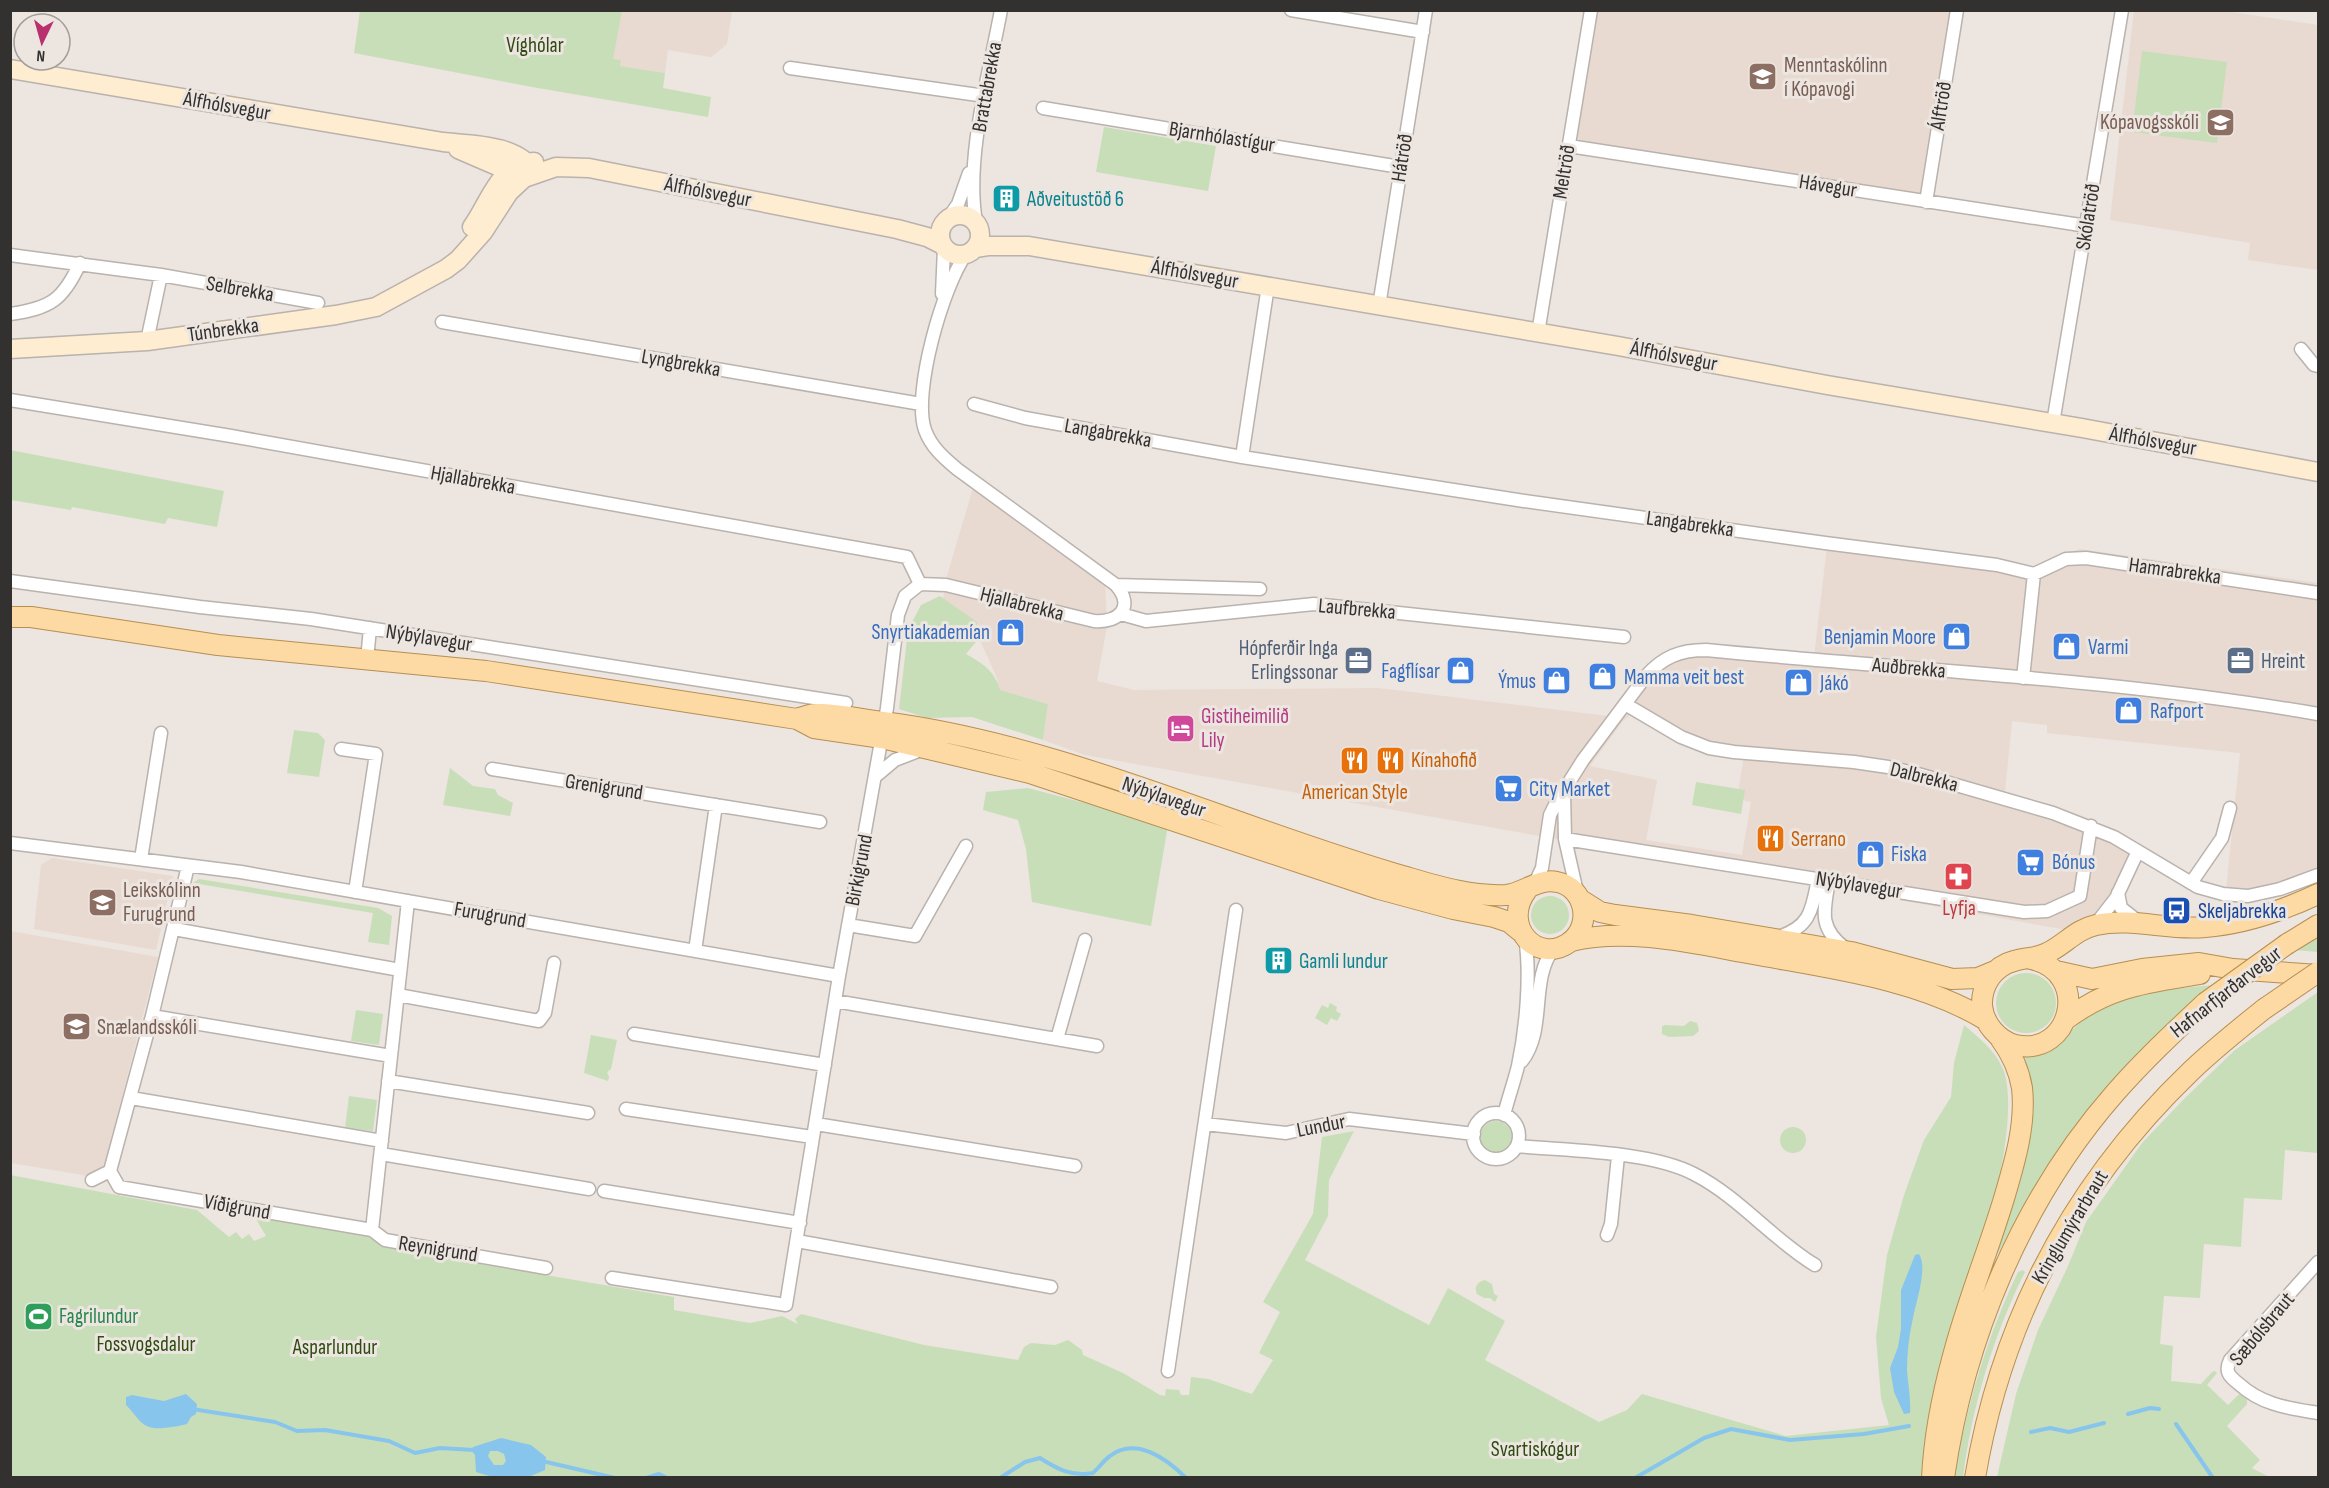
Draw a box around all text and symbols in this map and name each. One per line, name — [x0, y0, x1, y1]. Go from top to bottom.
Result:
north arrow — [12, 12, 72, 72]
park label: Víghólar — [506, 33, 564, 58]
street label: Brattabrekka — [967, 40, 1007, 134]
text: N — [36, 46, 46, 65]
place label: Menntaskólinn í Kópavogi — [1784, 53, 1888, 102]
school or university icon: Menntaskólinn í Kópavogi — [1747, 61, 1779, 93]
street label: Álftröð — [1925, 80, 1957, 133]
street label: Álfhólsvegur — [181, 86, 272, 126]
school or university icon: Kópavogsskóli — [2204, 106, 2236, 138]
place label: Kópavogsskóli — [2100, 110, 2199, 135]
street label: Bjarnhólastígur — [1167, 116, 1277, 158]
street label: Hátröð — [1386, 132, 1418, 184]
street label: Meltröð — [1547, 143, 1581, 201]
street label: Hávegur — [1797, 169, 1859, 203]
street label: Álfhólsvegur — [661, 171, 754, 213]
street label: Skólatröð — [2070, 182, 2106, 252]
building icon: Aðveitustöð 6 — [990, 183, 1022, 215]
place label: Aðveitustöð 6 — [1026, 187, 1124, 212]
street label: Álfhólsvegur — [1149, 254, 1240, 294]
street label: Selbrekka — [204, 271, 276, 307]
street label: Túnbrekka — [186, 313, 260, 347]
street label: Álfhólsvegur — [1627, 335, 1720, 377]
street label: Lyngbrekka — [640, 344, 722, 382]
street label: Langabrekka — [1062, 413, 1154, 453]
street label: Álfhólsvegur — [2107, 421, 2198, 461]
street label: Hjallabrekka — [429, 460, 517, 500]
street label: Langabrekka — [1645, 505, 1735, 543]
street label: Hamrabrekka — [2127, 552, 2223, 590]
street label: Hjallabrekka — [978, 582, 1066, 626]
street label: Laufbrekka — [1317, 593, 1397, 625]
shop icon: Snyrtiakademían — [995, 616, 1027, 648]
street label: Nýbýlavegur — [384, 619, 474, 657]
place label: Snyrtiakademían — [872, 620, 990, 645]
shop icon: Benjamin Moore — [1941, 621, 1973, 653]
place label: Benjamin Moore — [1824, 625, 1936, 650]
shop icon: Varmi — [2051, 631, 2083, 663]
place label: Varmi — [2088, 635, 2128, 660]
place label: Hópferðir Inga Erlingssonar — [1239, 636, 1338, 685]
office icon: Hópferðir Inga Erlingssonar — [1343, 644, 1375, 676]
office icon: Hreint — [2224, 645, 2256, 677]
place label: Hreint — [2261, 649, 2305, 674]
street label: Auðbrekka — [1870, 652, 1947, 684]
shop icon: Fagflísar — [1445, 655, 1477, 687]
place label: Fagflísar — [1381, 659, 1440, 684]
shop icon: Mamma veit best — [1587, 661, 1619, 693]
shop icon: Ýmus — [1541, 665, 1573, 697]
place label: Mamma veit best — [1624, 665, 1744, 690]
shop icon: Jákó — [1783, 667, 1815, 699]
place label: Ýmus — [1498, 669, 1536, 694]
place label: Jákó — [1819, 671, 1849, 696]
shop icon: Rafport — [2113, 695, 2145, 727]
place label: Rafport — [2150, 699, 2204, 724]
place label: Gistiheimilið Lily — [1201, 704, 1289, 753]
hotel icon: Gistiheimilið Lily — [1164, 712, 1196, 744]
restaurant icon: Kínahofið — [1374, 744, 1406, 776]
restaurant icon: American Style — [1339, 745, 1371, 777]
place label: Kínahofið — [1411, 748, 1477, 773]
street label: Dalbrekka — [1887, 757, 1961, 797]
street label: Grenigrund — [563, 769, 645, 805]
street label: Nýbýlavegur — [1119, 771, 1209, 823]
supermarket icon: City Market — [1492, 773, 1524, 805]
place label: City Market — [1529, 777, 1610, 802]
place label: American Style — [1301, 780, 1408, 805]
restaurant icon: Serrano — [1754, 823, 1786, 855]
place label: Serrano — [1791, 827, 1846, 852]
street label: Birkigrund — [840, 832, 878, 908]
shop icon: Fiska — [1854, 838, 1886, 870]
place label: Fiska — [1891, 842, 1927, 867]
supermarket icon: Bónus — [2015, 846, 2047, 878]
place label: Bónus — [2052, 850, 2095, 875]
pharmacy icon: Lyfja — [1943, 861, 1975, 893]
street label: Nýbýlavegur — [1814, 866, 1904, 904]
place label: Leikskólinn Furugrund — [123, 878, 201, 927]
school or university icon: Leikskólinn Furugrund — [86, 886, 118, 918]
bus stop icon: Skeljabrekka — [2161, 895, 2193, 927]
street label: Furugrund — [452, 896, 528, 934]
place label: Lyfja — [1942, 896, 1976, 921]
place label: Skeljabrekka — [2198, 899, 2286, 924]
street label: Hafnarfjarðarvegur — [2165, 941, 2287, 1043]
building icon: Gamli lundur — [1262, 945, 1294, 977]
place label: Gamli lundur — [1299, 949, 1388, 974]
school or university icon: Snælandsskóli — [60, 1011, 92, 1043]
place label: Snælandsskóli — [97, 1015, 197, 1040]
street label: Lundur — [1295, 1109, 1347, 1143]
street label: Kringlumýrarbraut — [2026, 1166, 2114, 1288]
street label: Víðigrund — [202, 1189, 272, 1225]
street label: Reynigrund — [397, 1230, 479, 1268]
street label: Sæbólsbraut — [2224, 1287, 2300, 1371]
sports icon: Fagrilundur — [22, 1300, 54, 1332]
place label: Fagrilundur — [59, 1304, 138, 1329]
park label: Fossvogsdalur — [96, 1332, 196, 1357]
park label: Asparlundur — [292, 1335, 377, 1360]
park label: Svartiskógur — [1491, 1437, 1579, 1462]

